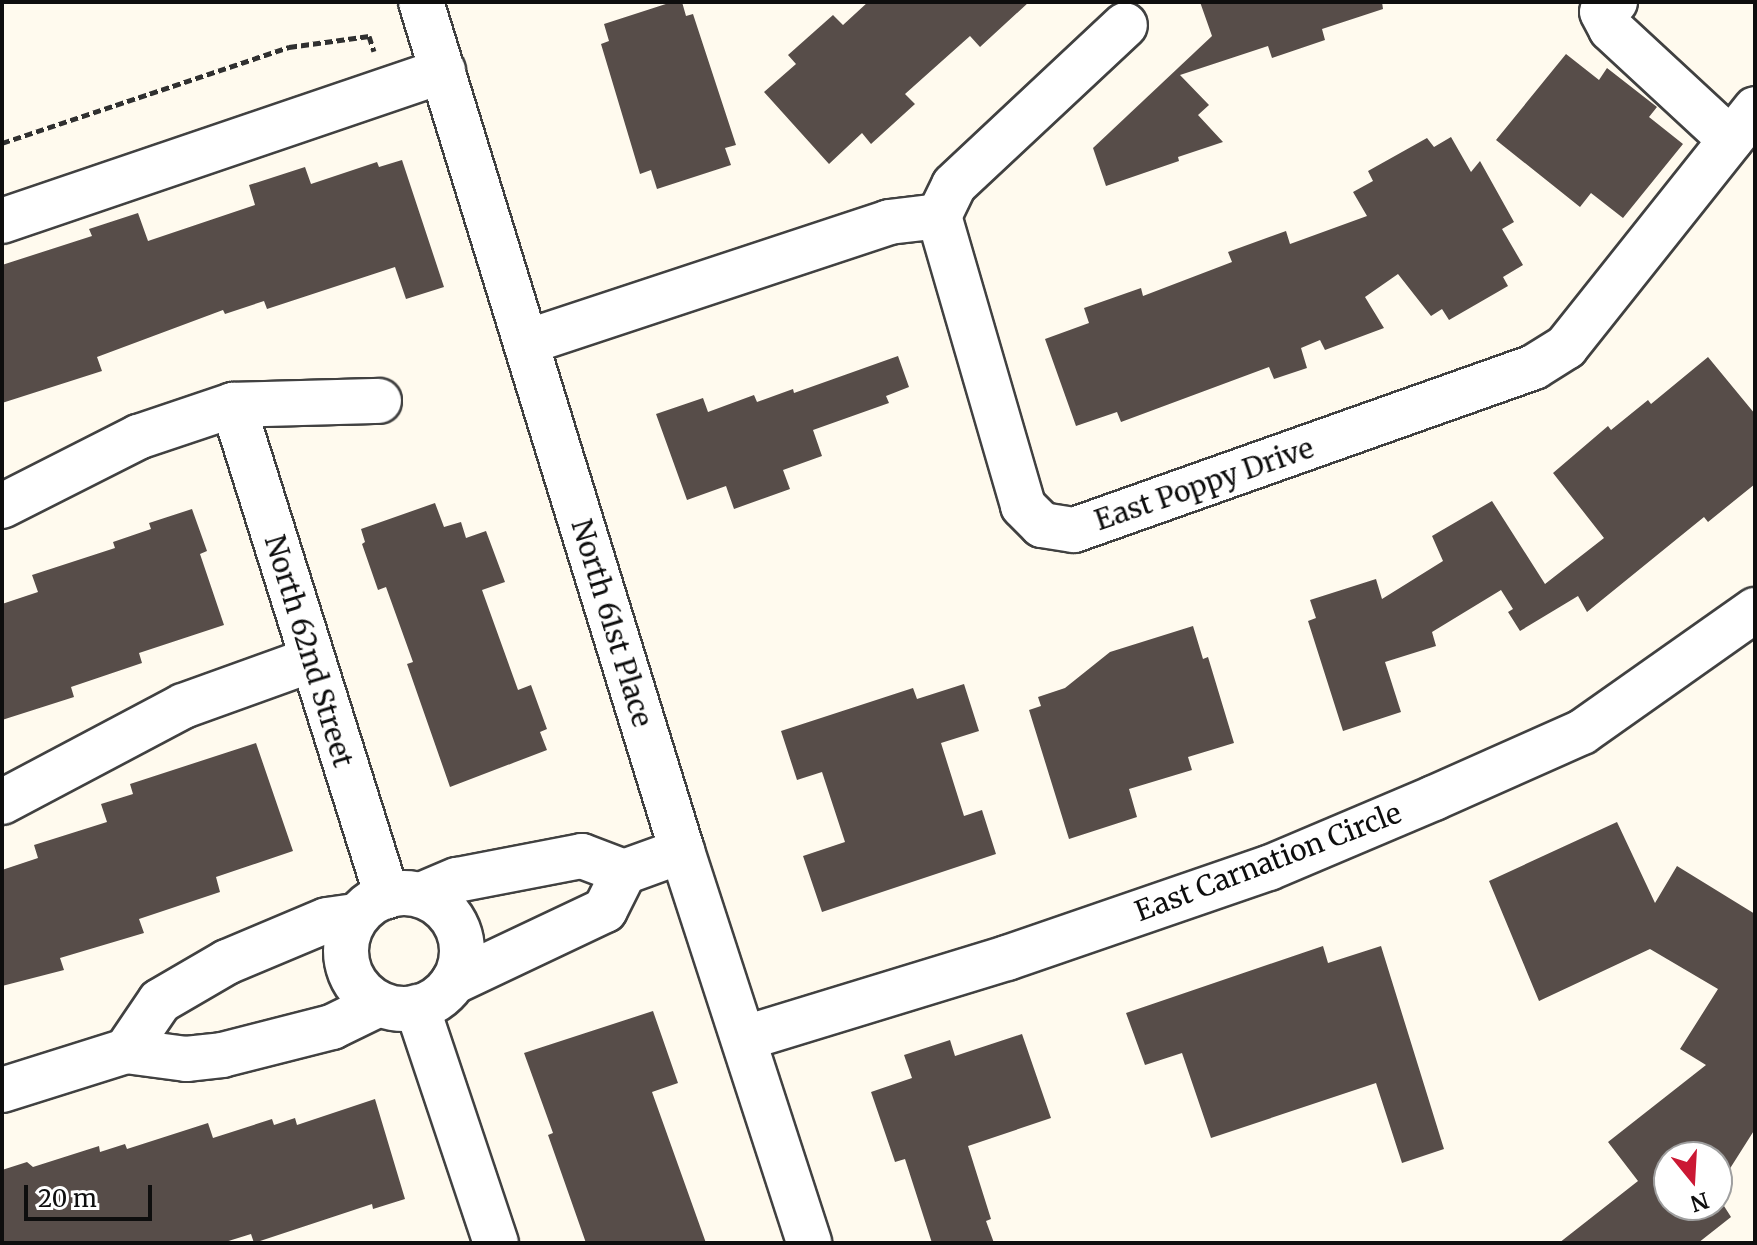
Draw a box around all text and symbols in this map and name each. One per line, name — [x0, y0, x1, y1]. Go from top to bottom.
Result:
street label: East Poppy Drive — [1090, 431, 1318, 537]
street label: North 61st Place — [564, 515, 660, 731]
street label: North 62nd Street — [258, 531, 360, 771]
street label: East Carnation Circle — [1130, 796, 1406, 928]
north arrow — [1653, 1141, 1733, 1221]
scale bar — [28, 1169, 156, 1219]
text: 20 m — [38, 1183, 97, 1214]
text: N — [1687, 1186, 1712, 1218]

